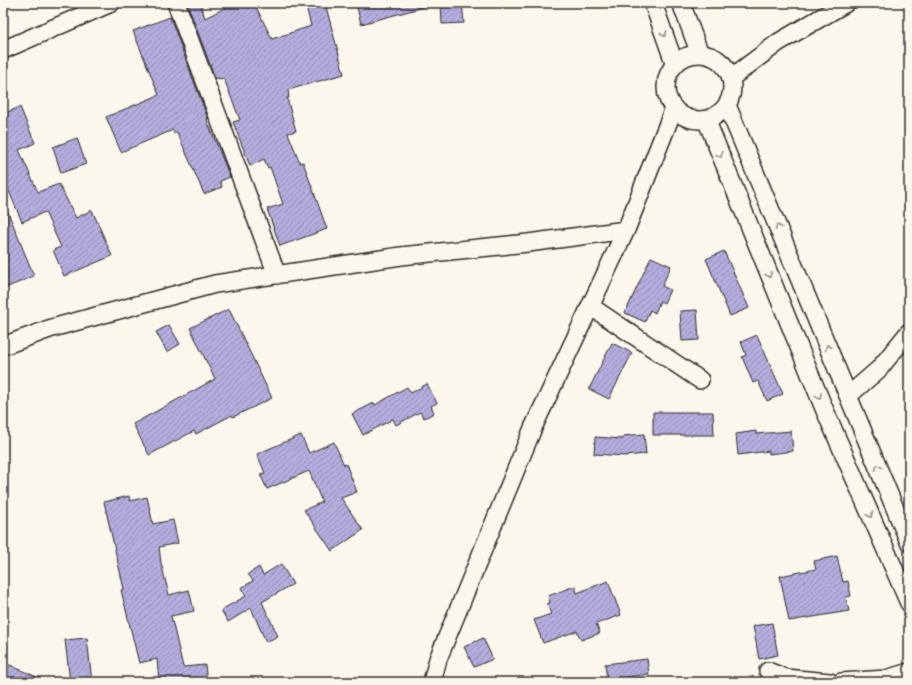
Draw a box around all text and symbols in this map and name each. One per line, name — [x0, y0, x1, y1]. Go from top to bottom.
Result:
one-way arrow — [659, 30, 667, 37]
one-way arrow — [716, 152, 724, 159]
one-way arrow — [775, 224, 783, 232]
one-way arrow — [765, 272, 773, 279]
one-way arrow — [825, 344, 833, 352]
one-way arrow — [814, 392, 822, 399]
one-way arrow — [875, 464, 883, 472]
one-way arrow — [865, 511, 873, 519]

